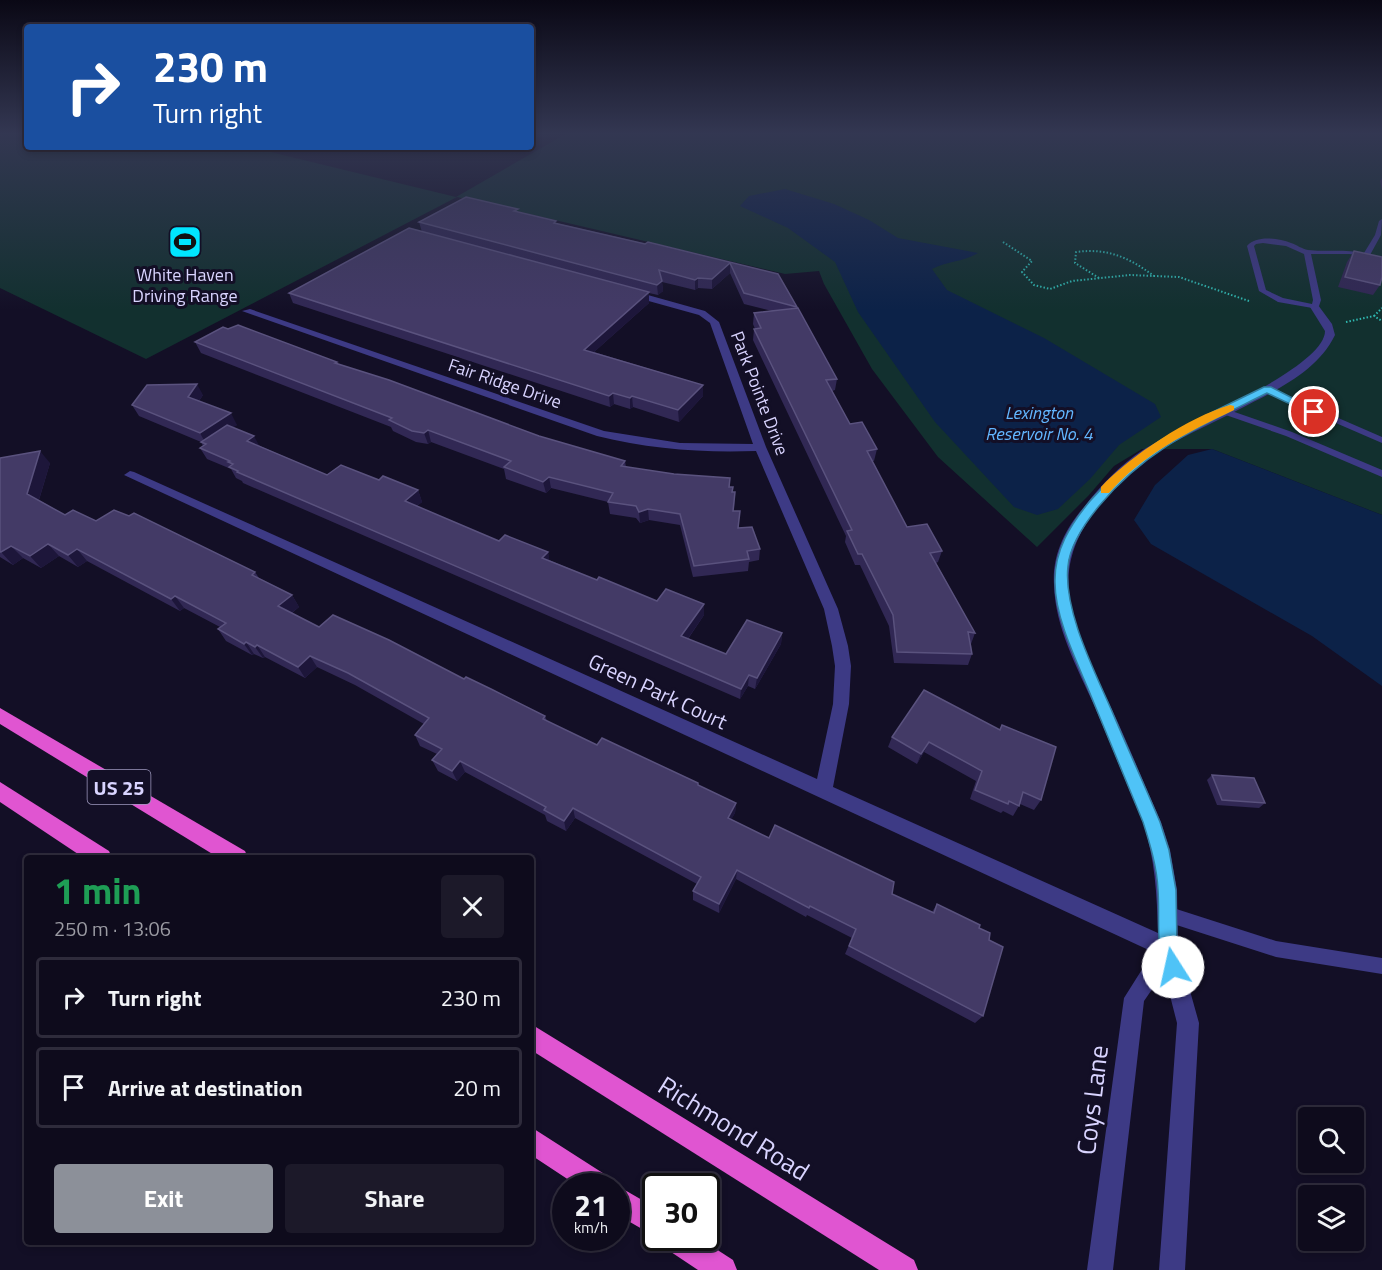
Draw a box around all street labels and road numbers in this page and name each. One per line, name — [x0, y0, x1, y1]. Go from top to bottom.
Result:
street label: Park Pointe Drive — [724, 327, 796, 459]
street label: Fair Ridge Drive — [445, 351, 565, 415]
street label: Green Park Court — [583, 645, 733, 737]
road number: US 25 — [88, 770, 150, 804]
street label: Coys Lane — [1066, 1043, 1118, 1157]
street label: Richmond Road — [651, 1066, 817, 1190]

